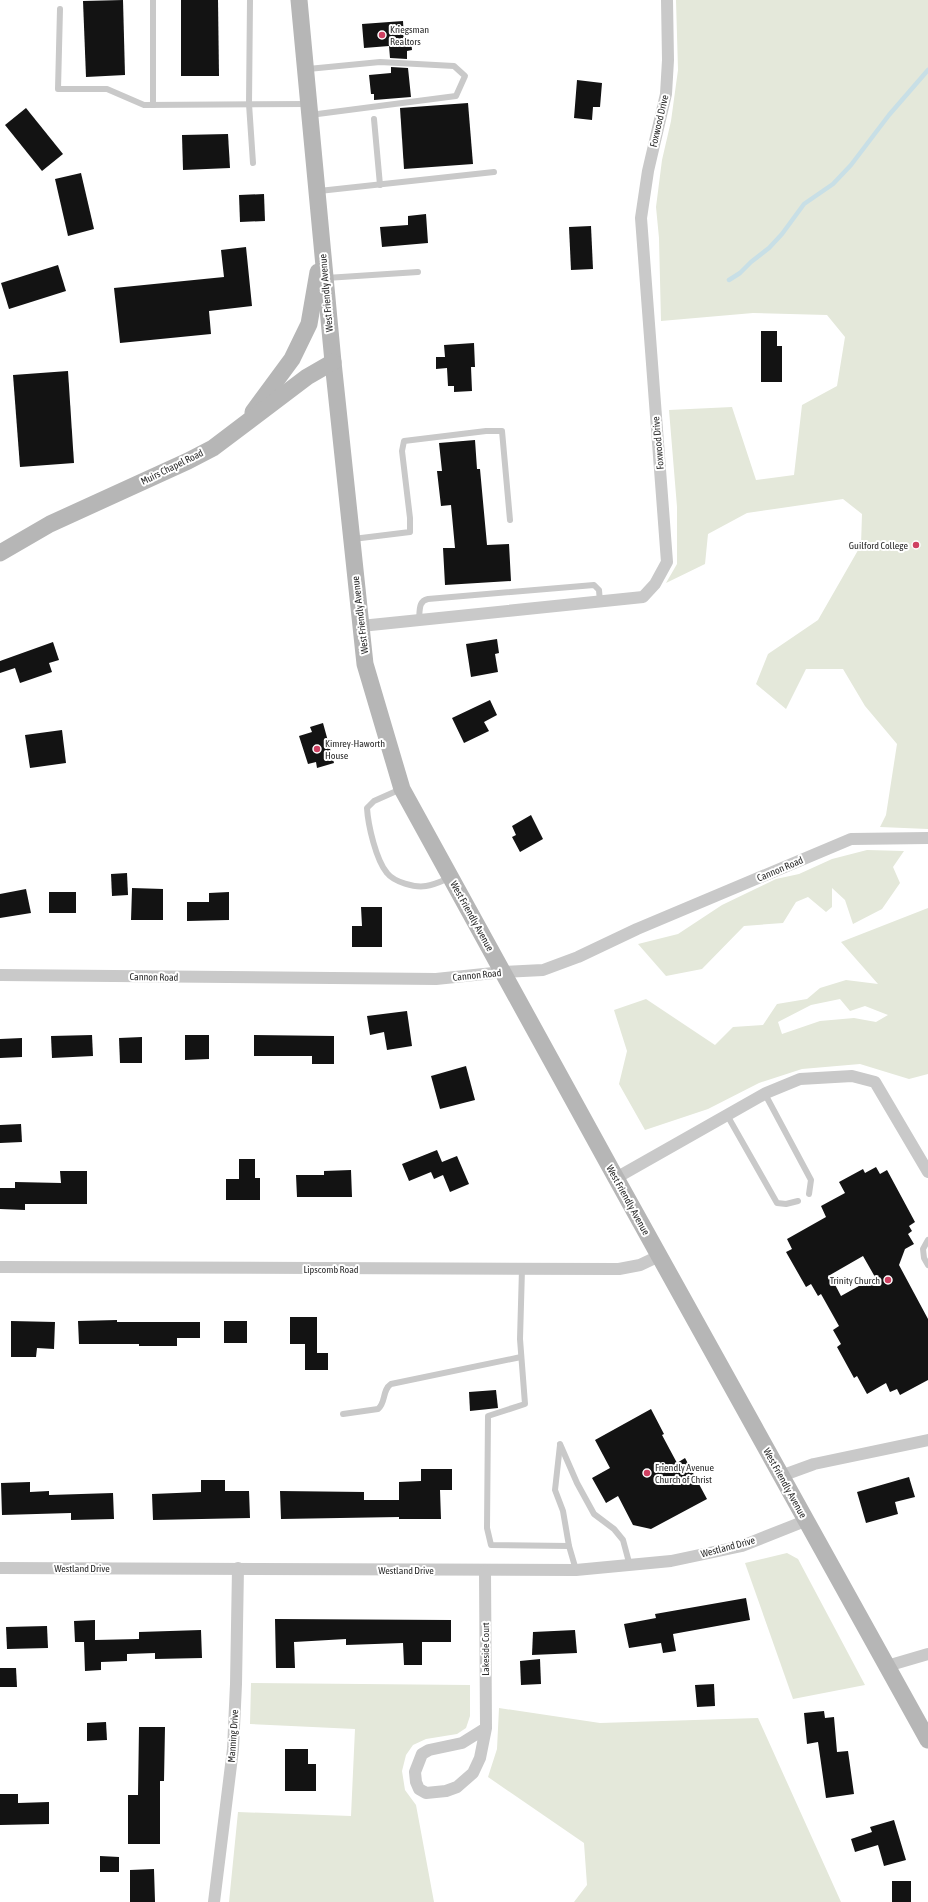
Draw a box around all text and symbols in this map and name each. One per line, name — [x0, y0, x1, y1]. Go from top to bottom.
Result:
place label: Kriegsman Realtors — [390, 24, 429, 47]
marker: Kriegsman Realtors — [377, 30, 387, 40]
street label: Foxwood Drive — [648, 93, 670, 148]
street label: West Friendly Avenue — [317, 253, 335, 332]
street label: Foxwood Drive — [650, 416, 666, 470]
street label: Muirs Chapel Road — [139, 447, 205, 487]
place label: Guilford College — [849, 540, 908, 551]
marker: Guilford College — [911, 540, 921, 550]
street label: West Friendly Avenue — [350, 575, 370, 654]
place label: Kimrey-Haworth House — [325, 738, 385, 761]
marker: Kimrey-Haworth House — [312, 744, 322, 754]
street label: Cannon Road — [755, 854, 805, 884]
street label: West Friendly Avenue — [448, 879, 496, 953]
street label: Cannon Road — [452, 967, 502, 983]
street label: Cannon Road — [129, 971, 179, 983]
street label: West Friendly Avenue — [604, 1163, 652, 1237]
street label: Lipscomb Road — [303, 1264, 359, 1275]
place label: Trinity Church — [830, 1275, 880, 1286]
marker: Trinity Church — [883, 1275, 893, 1285]
street label: West Friendly Avenue — [761, 1446, 809, 1520]
place label: Friendly Avenue Church of Christ — [655, 1462, 714, 1485]
marker: Friendly Avenue Church of Christ — [642, 1468, 652, 1478]
street label: Westland Drive — [700, 1534, 757, 1560]
street label: Westland Drive — [54, 1563, 110, 1574]
street label: Westland Drive — [378, 1565, 434, 1576]
street label: Lakeside Court — [480, 1622, 491, 1676]
street label: Manning Drive — [226, 1709, 240, 1763]

